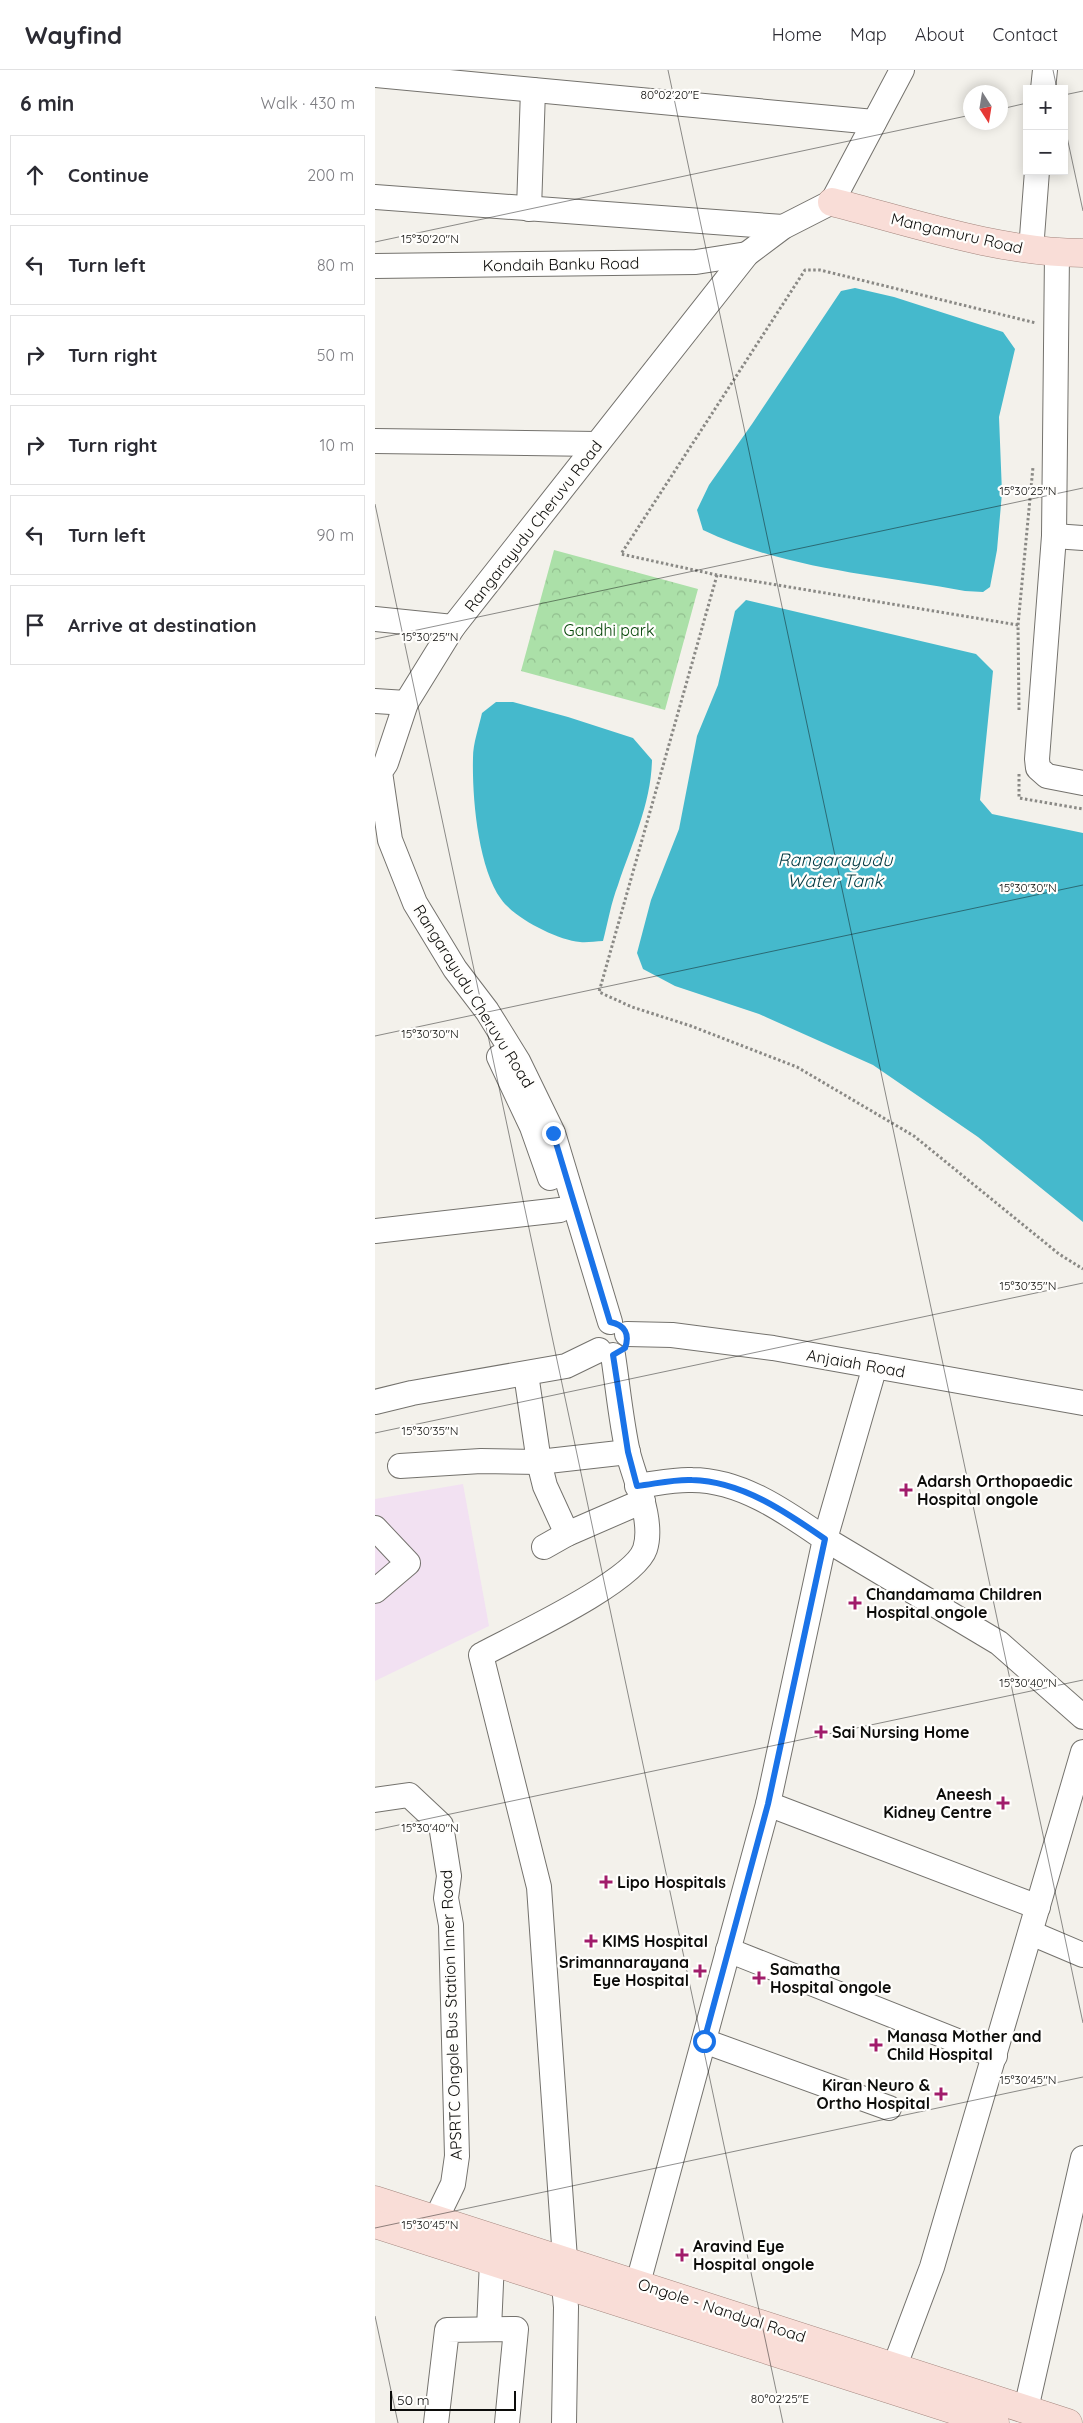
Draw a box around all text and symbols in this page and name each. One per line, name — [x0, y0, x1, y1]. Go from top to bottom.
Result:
text: Wayfind — [25, 20, 122, 50]
text: Home — [772, 23, 822, 46]
text: Map — [850, 23, 887, 46]
text: About — [915, 23, 965, 46]
text: Contact — [993, 23, 1058, 46]
north arrow — [963, 85, 1008, 130]
map controls — [1023, 85, 1068, 175]
button: + — [1023, 85, 1068, 130]
text: 80°02'20"E — [641, 87, 700, 102]
text: 6 min — [20, 90, 74, 116]
text: Walk · 430 m — [261, 93, 355, 113]
button: − — [1023, 130, 1068, 175]
icon: ahead — [21, 161, 49, 189]
text: Continue — [68, 163, 149, 187]
text: 200 m — [307, 165, 354, 185]
street label: Mangamuru Road — [889, 208, 1025, 258]
text: 15°30'20"N — [401, 231, 459, 246]
icon: left — [21, 251, 49, 279]
text: Turn left — [68, 253, 146, 277]
street label: Kondaih Banku Road — [483, 253, 639, 275]
text: 80 m — [317, 255, 354, 275]
icon: right — [21, 341, 49, 369]
text: Turn right — [68, 343, 157, 367]
text: 50 m — [317, 345, 354, 365]
icon: right — [21, 431, 49, 459]
text: Turn right — [68, 433, 157, 457]
text: 10 m — [320, 435, 354, 455]
street label: Rangarayudu Cheruvu Road — [460, 436, 606, 616]
text: 15°30'25"N — [999, 483, 1057, 498]
icon: left — [21, 521, 49, 549]
text: Turn left — [68, 523, 146, 547]
text: 90 m — [317, 525, 354, 545]
icon: arrive — [21, 611, 49, 639]
text: Arrive at destination — [68, 613, 257, 637]
park label: Gandhi park — [564, 620, 654, 640]
text: 15°30'25"N — [401, 629, 459, 644]
water label: Rangarayudu Water Tank — [777, 848, 894, 892]
text: 15°30'30"N — [999, 880, 1057, 895]
street label: Rangarayudu Cheruvu Road — [409, 901, 539, 1091]
text: 15°30'30"N — [401, 1026, 459, 1041]
route end — [542, 1122, 565, 1145]
text: 15°30'35"N — [1000, 1278, 1056, 1293]
street label: Anjaiah Road — [805, 1344, 907, 1382]
text: 15°30'35"N — [402, 1423, 458, 1438]
place label: Adarsh Orthopaedic Hospital ongole — [917, 1471, 1073, 1509]
marker: Adarsh Orthopaedic Hospital ongole — [899, 1483, 913, 1497]
place label: Chandamama Children Hospital ongole — [866, 1584, 1042, 1622]
marker: Chandamama Children Hospital ongole — [848, 1596, 862, 1610]
text: 15°30'40"N — [999, 1675, 1057, 1690]
place label: Sai Nursing Home — [832, 1722, 969, 1742]
marker: Sai Nursing Home — [814, 1725, 828, 1739]
place label: Aneesh Kidney Centre — [883, 1784, 992, 1822]
marker: Aneesh Kidney Centre — [996, 1796, 1010, 1810]
text: 15°30'40"N — [401, 1820, 459, 1835]
street label: APSRTC Ongole Bus Station Inner Road — [436, 1869, 466, 2161]
place label: Lipo Hospitals — [617, 1872, 726, 1892]
marker: Lipo Hospitals — [599, 1875, 613, 1889]
place label: KIMS Hospital — [602, 1931, 708, 1951]
marker: KIMS Hospital — [584, 1934, 598, 1948]
place label: Srimannarayana Eye Hospital — [559, 1952, 689, 1990]
place label: Samatha Hospital ongole — [770, 1959, 891, 1997]
marker: Srimannarayana Eye Hospital — [693, 1964, 707, 1978]
marker: Samatha Hospital ongole — [752, 1971, 766, 1985]
place label: Manasa Mother and Child Hospital — [887, 2026, 1042, 2064]
route start — [693, 2030, 716, 2053]
marker: Manasa Mother and Child Hospital — [869, 2038, 883, 2052]
text: 15°30'45"N — [1000, 2072, 1057, 2087]
place label: Kiran Neuro & Ortho Hospital — [817, 2075, 930, 2113]
marker: Kiran Neuro & Ortho Hospital — [934, 2087, 948, 2101]
text: 15°30'45"N — [402, 2217, 459, 2232]
place label: Aravind Eye Hospital ongole — [693, 2236, 814, 2274]
marker: Aravind Eye Hospital ongole — [675, 2248, 689, 2262]
street label: Ongole - Nandyal Road — [636, 2273, 808, 2347]
scale bar — [390, 2388, 516, 2411]
text: 50 m — [397, 2391, 430, 2409]
text: 80°02'25"E — [751, 2391, 809, 2406]

